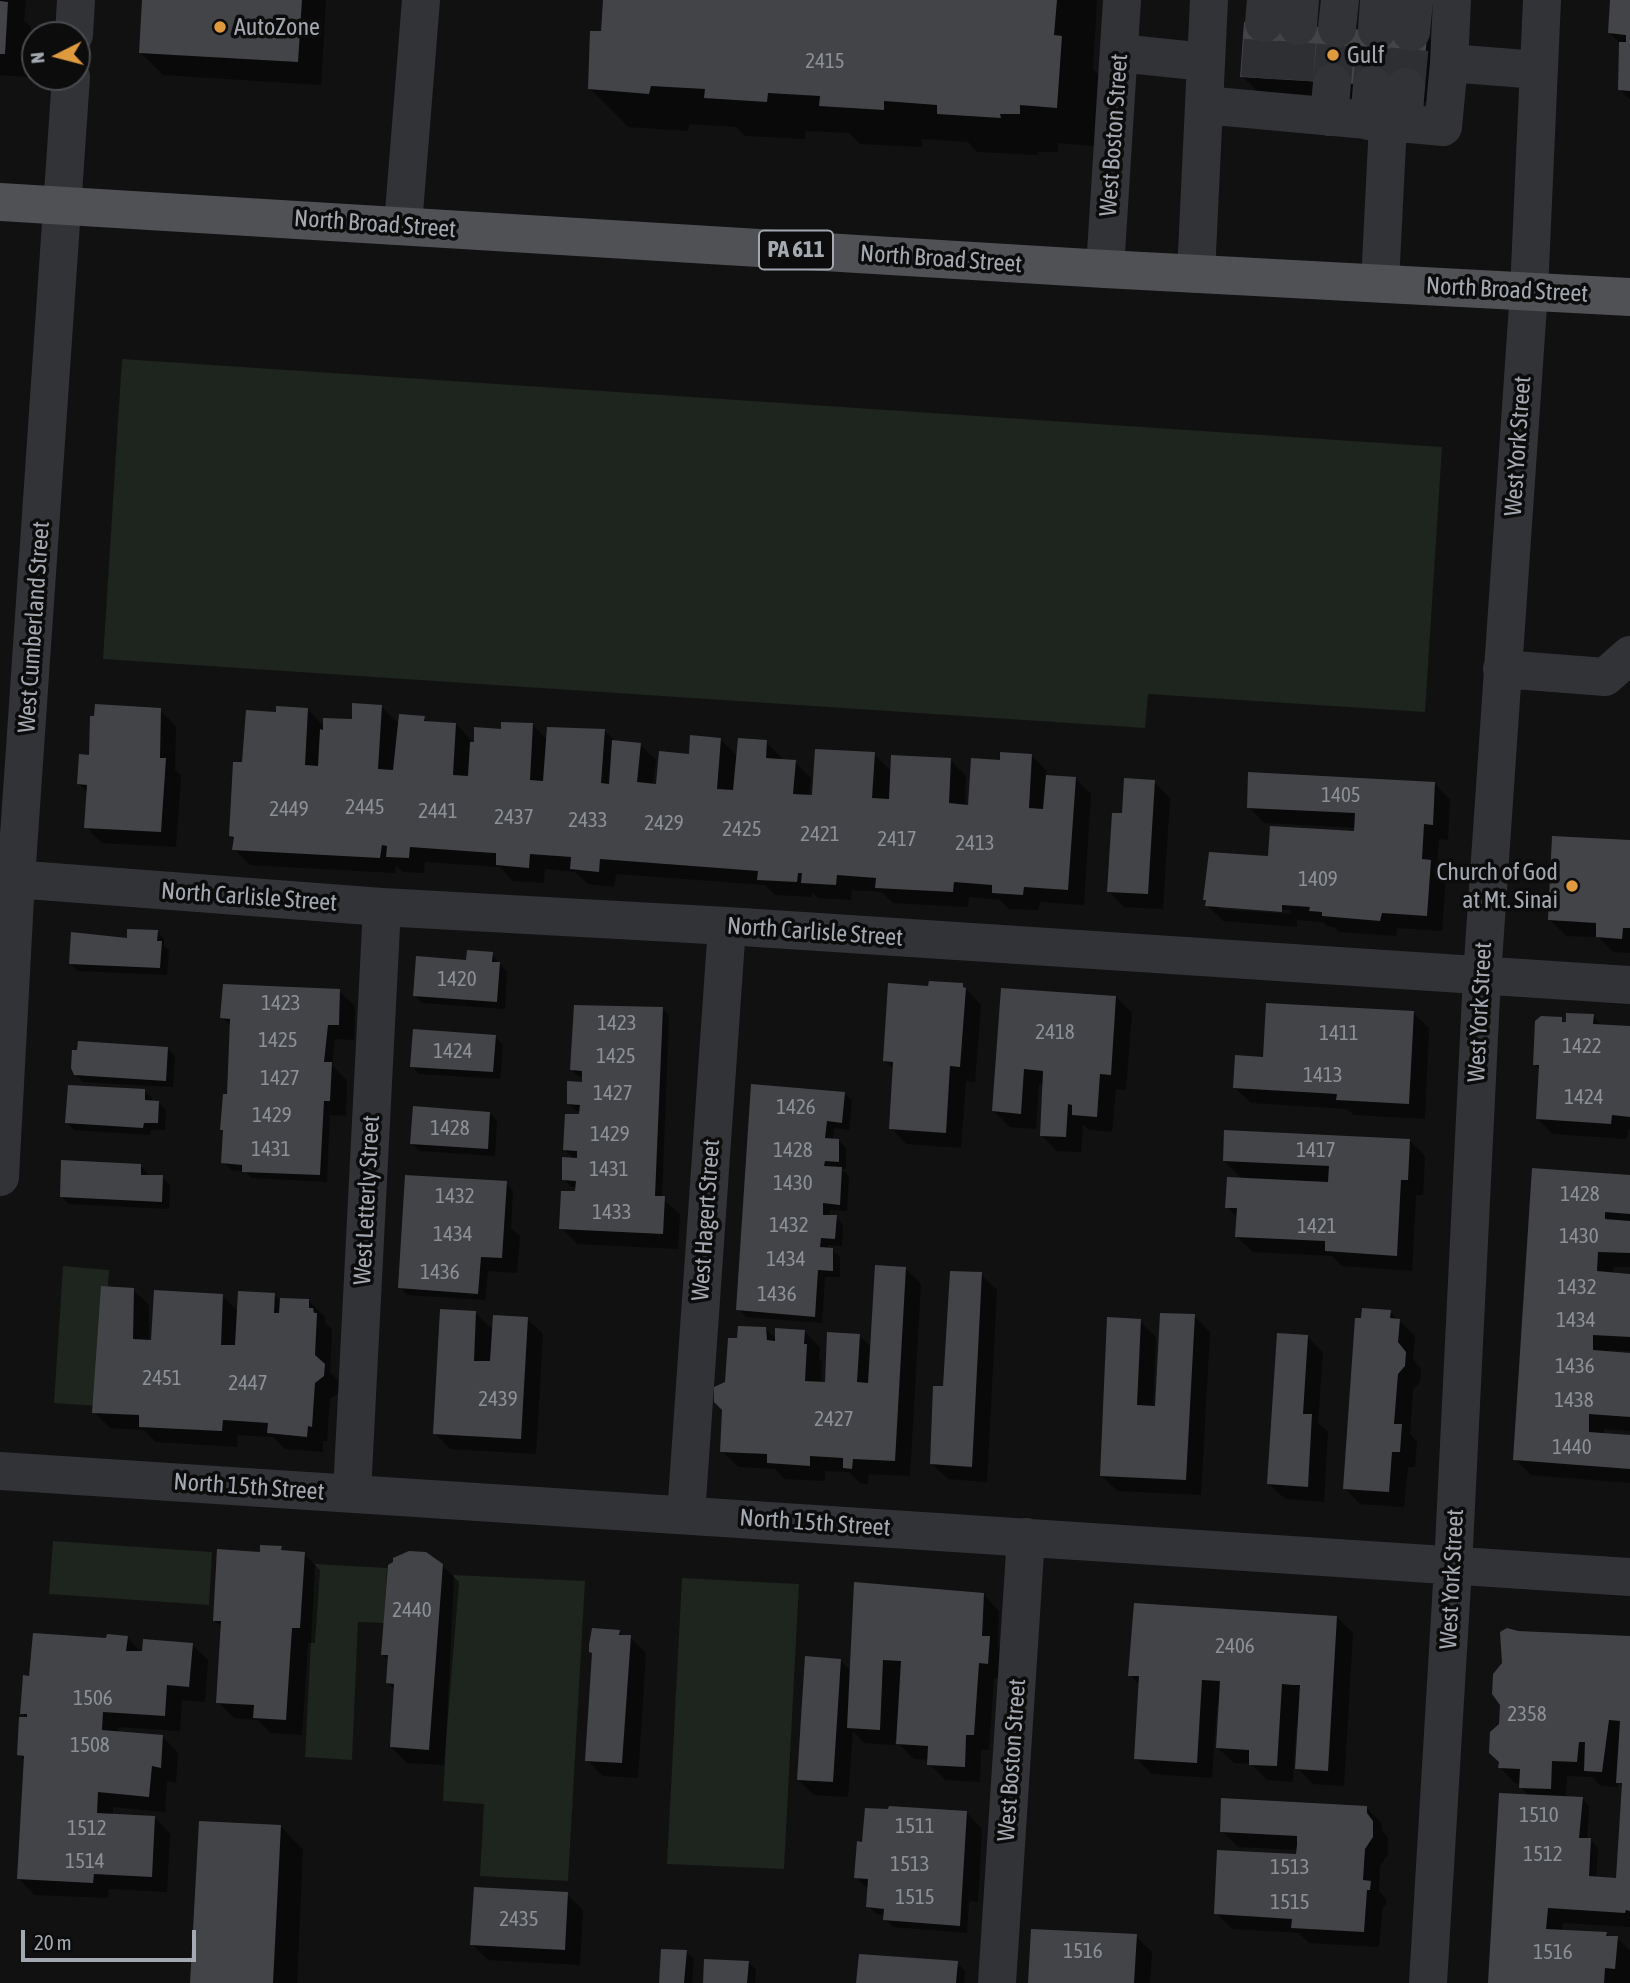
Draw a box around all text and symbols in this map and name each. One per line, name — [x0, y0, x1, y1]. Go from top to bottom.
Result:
place label: AutoZone — [234, 13, 320, 41]
marker: AutoZone — [212, 19, 228, 35]
north arrow — [21, 21, 91, 91]
place label: Gulf — [1347, 41, 1384, 69]
marker: Gulf — [1325, 47, 1341, 63]
house number: 2415 — [805, 48, 845, 74]
text: N — [26, 51, 49, 65]
street label: West Boston Street — [1094, 53, 1134, 217]
street label: North Broad Street — [293, 204, 457, 244]
road number: PA 611 — [759, 230, 833, 270]
street label: North Broad Street — [859, 239, 1023, 279]
street label: North Broad Street — [1425, 271, 1589, 309]
street label: West York Street — [1499, 375, 1537, 517]
street label: West Cumberland Street — [12, 520, 56, 734]
house number: 1405 — [1321, 782, 1361, 808]
house number: 2445 — [345, 794, 385, 820]
house number: 2449 — [269, 796, 309, 822]
house number: 2441 — [418, 798, 458, 824]
house number: 2437 — [494, 804, 534, 830]
house number: 2433 — [568, 807, 608, 833]
house number: 2429 — [644, 810, 684, 836]
house number: 2425 — [722, 816, 762, 842]
house number: 2421 — [800, 821, 840, 847]
house number: 2417 — [877, 826, 917, 852]
house number: 2413 — [955, 830, 995, 856]
place label: Church of God at Mt. Sinai — [1437, 858, 1558, 914]
house number: 1409 — [1298, 866, 1338, 892]
street label: North Carlisle Street — [160, 876, 338, 918]
marker: Church of God at Mt. Sinai — [1564, 878, 1580, 894]
street label: North Carlisle Street — [726, 911, 904, 953]
street label: West York Street — [1462, 941, 1498, 1083]
house number: 1420 — [437, 966, 477, 992]
house number: 1423 — [261, 990, 301, 1016]
house number: 1423 — [597, 1010, 637, 1036]
house number: 2418 — [1035, 1019, 1075, 1045]
house number: 1411 — [1319, 1020, 1359, 1046]
house number: 1425 — [258, 1027, 298, 1053]
house number: 1422 — [1562, 1033, 1602, 1059]
house number: 1424 — [433, 1038, 473, 1064]
house number: 1425 — [596, 1043, 636, 1069]
house number: 1413 — [1303, 1062, 1343, 1088]
house number: 1427 — [260, 1065, 300, 1091]
house number: 1427 — [593, 1080, 633, 1106]
house number: 1424 — [1564, 1084, 1604, 1110]
house number: 1426 — [776, 1094, 816, 1120]
house number: 1429 — [252, 1102, 292, 1128]
street label: West Letterly Street — [348, 1114, 386, 1286]
house number: 1428 — [430, 1115, 470, 1141]
house number: 1429 — [590, 1121, 630, 1147]
house number: 1431 — [251, 1136, 291, 1162]
house number: 1428 — [773, 1137, 813, 1163]
house number: 1417 — [1296, 1137, 1336, 1163]
street label: West Hagert Street — [686, 1138, 726, 1302]
house number: 1431 — [589, 1156, 629, 1182]
house number: 1430 — [773, 1170, 813, 1196]
house number: 1428 — [1560, 1181, 1600, 1207]
house number: 1432 — [435, 1183, 475, 1209]
house number: 1433 — [592, 1199, 632, 1225]
house number: 1432 — [769, 1212, 809, 1238]
house number: 1421 — [1297, 1213, 1337, 1239]
house number: 1434 — [433, 1221, 473, 1247]
house number: 1430 — [1559, 1223, 1599, 1249]
house number: 1434 — [766, 1246, 806, 1272]
house number: 1436 — [420, 1259, 460, 1285]
house number: 1432 — [1557, 1274, 1597, 1300]
house number: 1436 — [757, 1281, 797, 1307]
house number: 1434 — [1556, 1307, 1596, 1333]
house number: 1436 — [1555, 1353, 1595, 1379]
house number: 2451 — [142, 1365, 182, 1391]
house number: 2447 — [228, 1370, 268, 1396]
house number: 2439 — [478, 1386, 518, 1412]
house number: 1438 — [1554, 1387, 1594, 1413]
house number: 2427 — [814, 1406, 854, 1432]
house number: 1440 — [1552, 1434, 1592, 1460]
street label: North 15th Street — [173, 1467, 325, 1507]
street label: North 15th Street — [739, 1503, 891, 1543]
street label: West York Street — [1434, 1508, 1470, 1650]
house number: 2440 — [392, 1597, 432, 1623]
house number: 2406 — [1215, 1633, 1255, 1659]
street label: West Boston Street — [992, 1678, 1032, 1842]
house number: 1506 — [73, 1685, 113, 1711]
house number: 2358 — [1507, 1701, 1547, 1727]
house number: 1508 — [70, 1732, 110, 1758]
house number: 1510 — [1519, 1802, 1559, 1828]
house number: 1511 — [895, 1813, 935, 1839]
house number: 1512 — [67, 1815, 107, 1841]
house number: 1512 — [1523, 1841, 1563, 1867]
house number: 1514 — [65, 1848, 105, 1874]
house number: 1513 — [890, 1851, 930, 1877]
house number: 1513 — [1270, 1854, 1310, 1880]
house number: 1515 — [895, 1884, 935, 1910]
house number: 1515 — [1270, 1889, 1310, 1915]
house number: 2435 — [499, 1906, 539, 1932]
scale bar — [24, 1916, 200, 1960]
text: 20 m — [34, 1930, 72, 1954]
house number: 1516 — [1063, 1938, 1103, 1964]
house number: 1516 — [1533, 1939, 1573, 1965]

